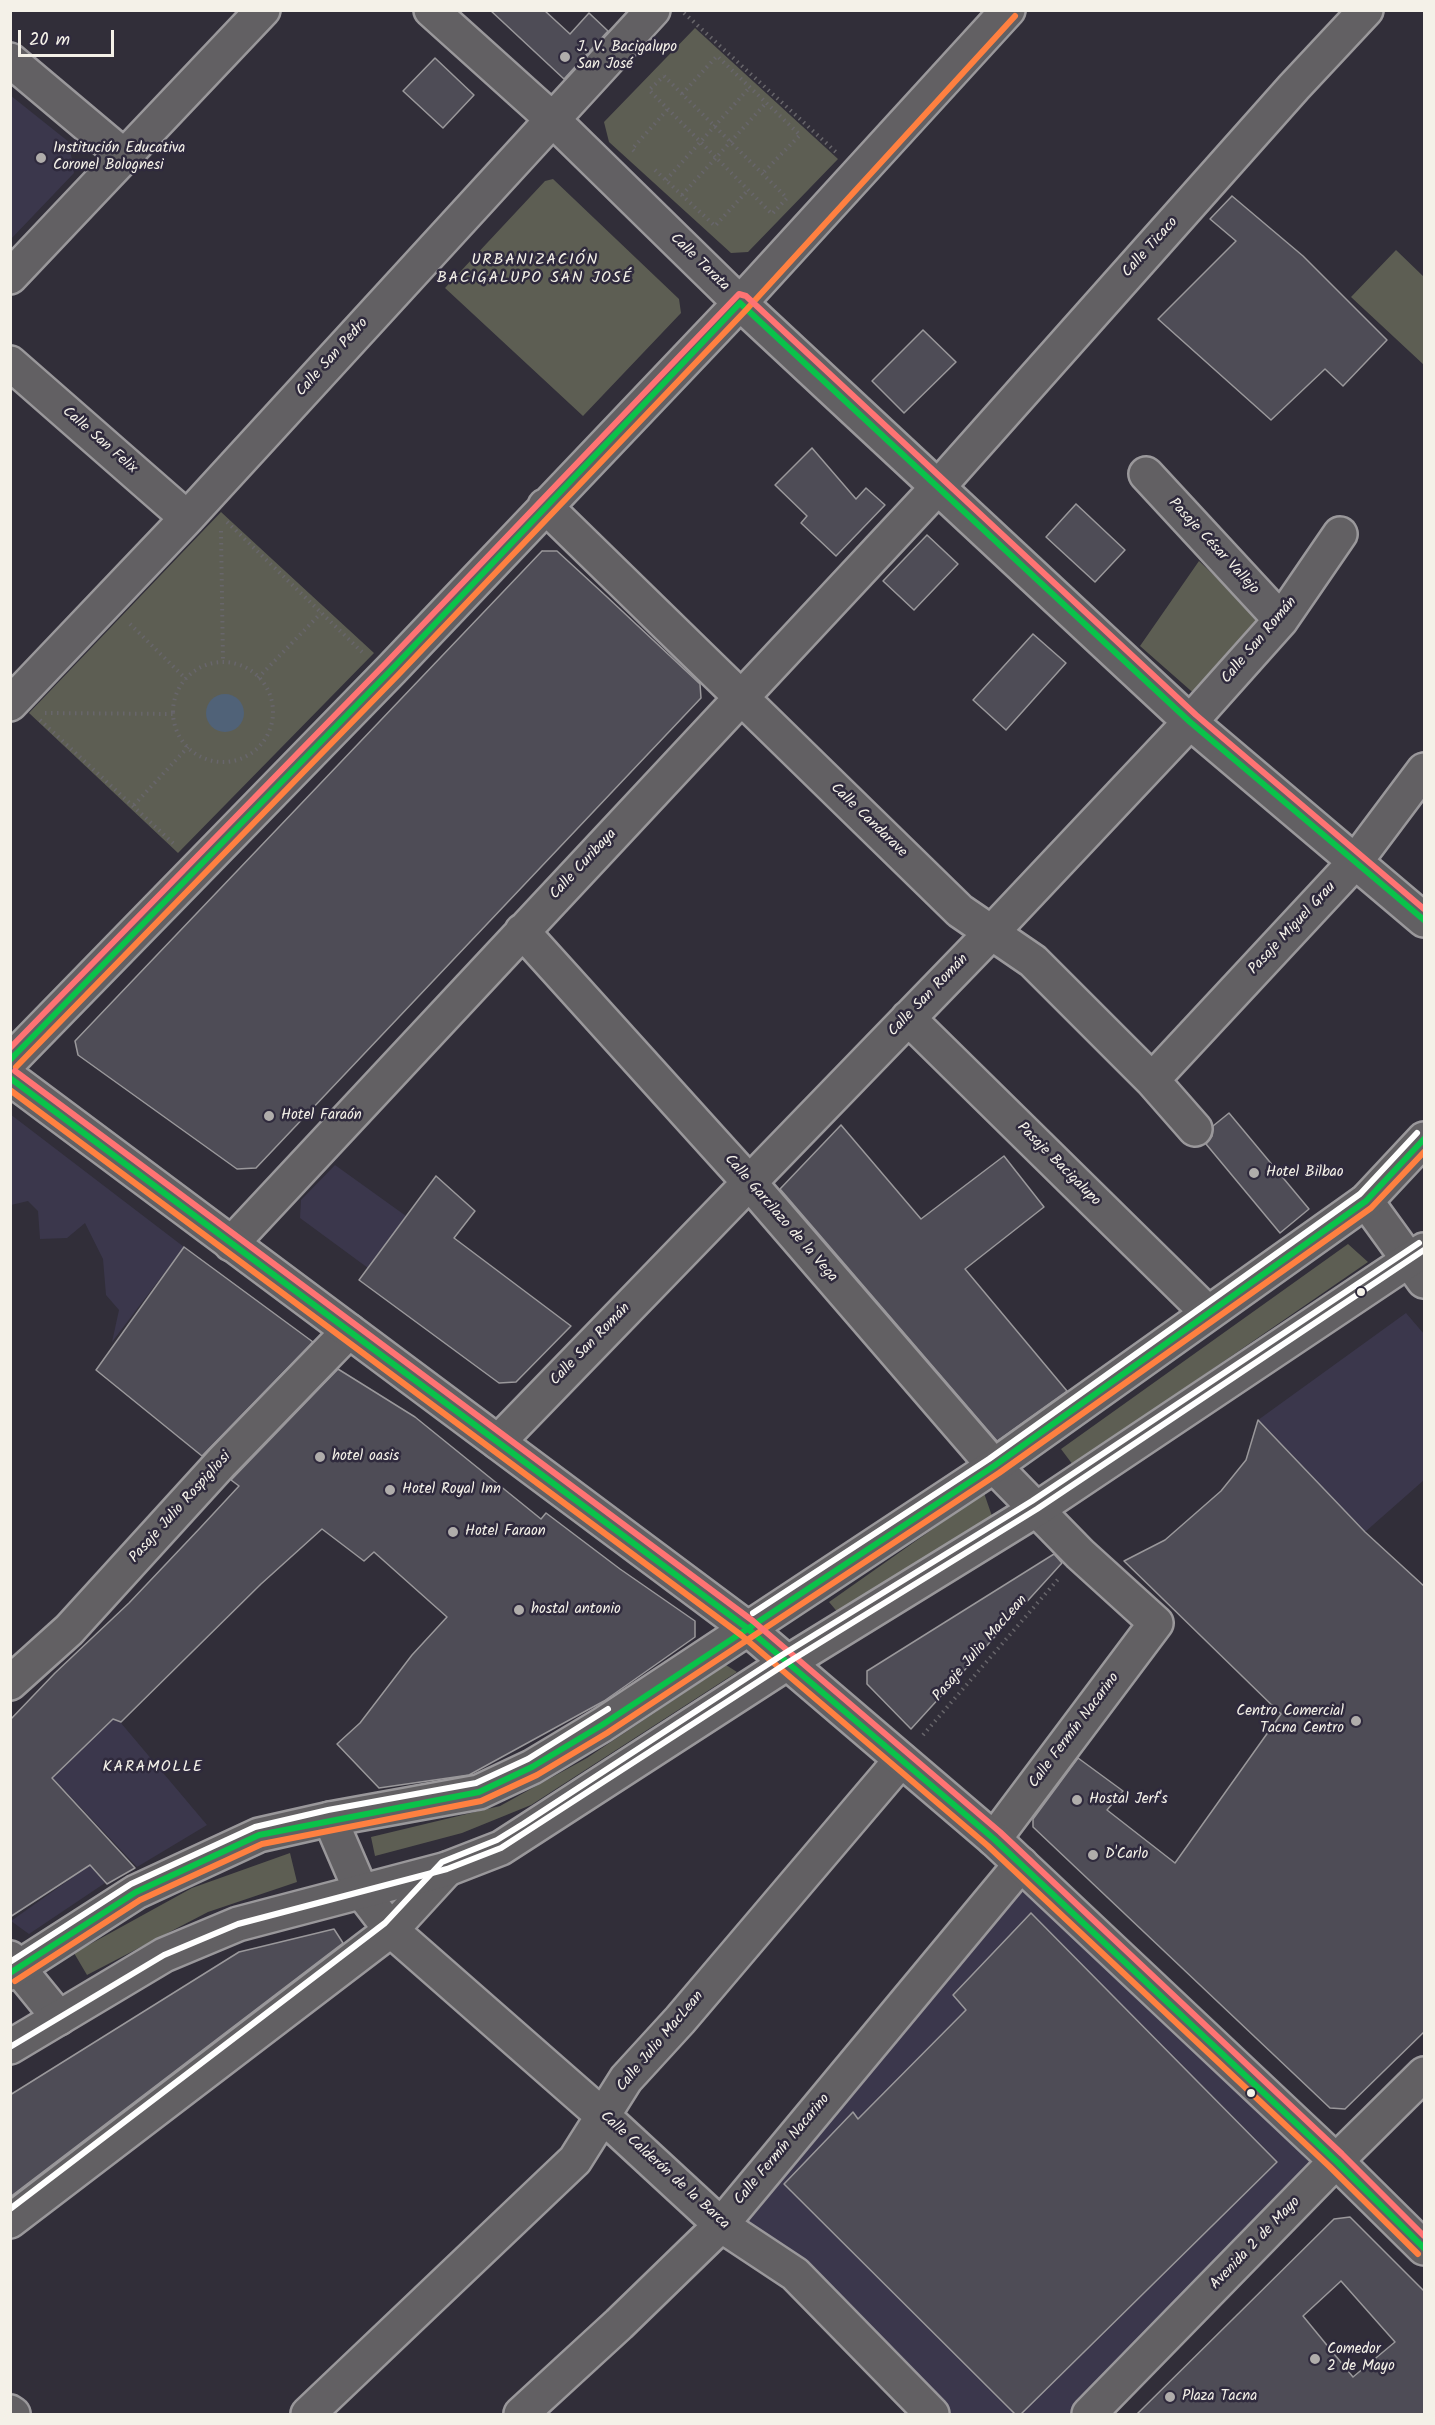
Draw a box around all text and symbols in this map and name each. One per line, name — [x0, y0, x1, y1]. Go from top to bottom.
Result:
scale bar — [21, 18, 117, 56]
text: 20 m — [29, 26, 70, 55]
place label: J. V. Bacigalupo San José — [577, 39, 677, 74]
marker: J. V. Bacigalupo San José — [558, 50, 572, 64]
place label: Institución Educativa Coronel Bolognesi — [53, 140, 185, 175]
marker: Institución Educativa Coronel Bolognesi — [34, 151, 48, 165]
street label: Calle Ticaco — [1119, 214, 1183, 282]
street label: Calle Tarata — [665, 230, 733, 296]
district label: URBANIZACIÓN BACIGALUPO SAN JOSÉ — [437, 251, 633, 289]
street label: Calle San Pedro — [293, 315, 373, 401]
street label: Calle San Felix — [58, 404, 140, 478]
street label: Pasaje César Vallejo — [1164, 495, 1262, 599]
street label: Calle San Román — [1218, 594, 1302, 688]
street label: Calle Candarave — [826, 780, 910, 862]
street label: Calle Curibaya — [547, 826, 621, 904]
street label: Pasaje Miguel Grau — [1246, 879, 1340, 979]
street label: Calle San Román — [885, 951, 973, 1041]
place label: Hotel Faraón — [281, 1107, 362, 1125]
marker: Hotel Faraón — [262, 1109, 276, 1123]
street label: Pasaje Bacigalupo — [1012, 1119, 1104, 1211]
street label: Calle Garcilazo de la Vega — [720, 1151, 840, 1287]
place label: Hotel Bilbao — [1266, 1164, 1344, 1182]
marker: Hotel Bilbao — [1247, 1166, 1261, 1180]
unlabelled marker — [1355, 1286, 1367, 1298]
street label: Calle San Román — [547, 1300, 635, 1390]
place label: hotel oasis — [332, 1448, 399, 1466]
street label: Pasaje Julio Rospigliosi — [126, 1449, 236, 1567]
marker: hotel oasis — [313, 1450, 327, 1464]
place label: Hotel Royal Inn — [402, 1481, 501, 1499]
marker: Hotel Royal Inn — [383, 1483, 397, 1497]
place label: Hotel Faraon — [465, 1523, 546, 1541]
marker: Hotel Faraon — [446, 1525, 460, 1539]
street label: Pasaje Julio MacLean — [930, 1592, 1032, 1706]
place label: hostal antonio — [531, 1601, 621, 1619]
marker: hostal antonio — [512, 1603, 526, 1617]
street label: Calle Fermín Nacarino — [1026, 1670, 1124, 1792]
place label: Centro Comercial Tacna Centro — [1236, 1703, 1344, 1738]
marker: Centro Comercial Tacna Centro — [1349, 1714, 1363, 1728]
district label: KARAMOLLE — [102, 1758, 204, 1778]
place label: Hostal Jerf's — [1089, 1791, 1168, 1809]
marker: Hostal Jerf's — [1070, 1793, 1084, 1807]
place label: D'Carlo — [1105, 1846, 1148, 1864]
marker: D'Carlo — [1086, 1848, 1100, 1862]
street label: Calle Julio MacLean — [614, 1988, 708, 2096]
unlabelled marker — [1245, 2087, 1257, 2099]
street label: Calle Fermín Nacarino — [731, 2091, 835, 2209]
street label: Calle Calderón de la Barca — [596, 2108, 732, 2234]
street label: Avenida 2 de Mayo — [1207, 2194, 1305, 2294]
place label: Comedor 2 de Mayo — [1327, 2341, 1395, 2376]
marker: Comedor 2 de Mayo — [1308, 2352, 1322, 2366]
place label: Plaza Tacna — [1182, 2388, 1257, 2406]
marker: Plaza Tacna — [1163, 2390, 1177, 2404]

